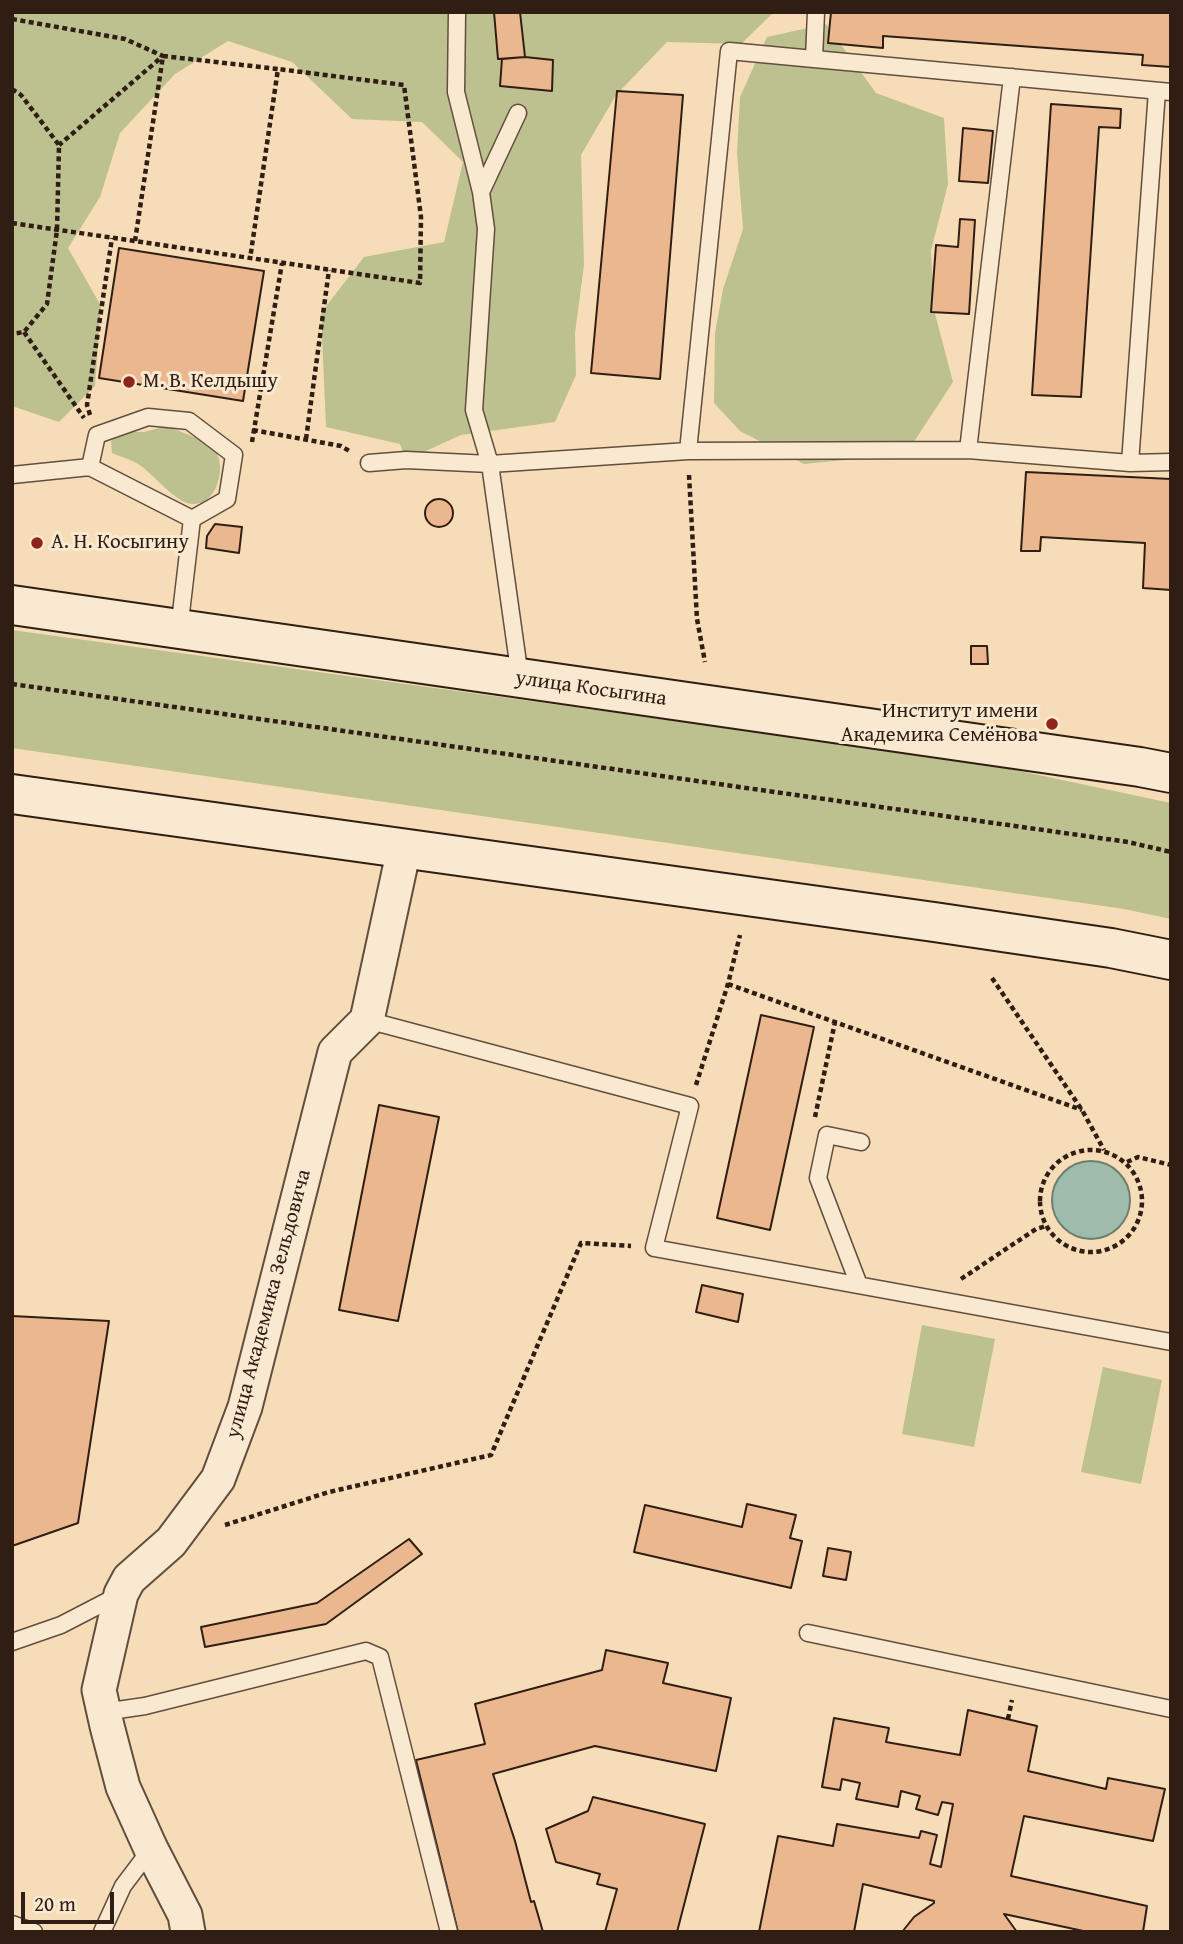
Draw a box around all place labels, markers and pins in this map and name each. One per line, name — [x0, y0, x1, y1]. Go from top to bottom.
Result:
place label: М. В. Келдышу — [143, 369, 278, 395]
marker: М. В. Келдышу — [121, 374, 137, 390]
place label: А. Н. Косыгину — [51, 530, 189, 556]
marker: А. Н. Косыгину — [29, 535, 45, 551]
place label: Институт имени Академика Семёнова — [841, 699, 1038, 749]
marker: Институт имени Академика Семёнова — [1044, 716, 1060, 732]

